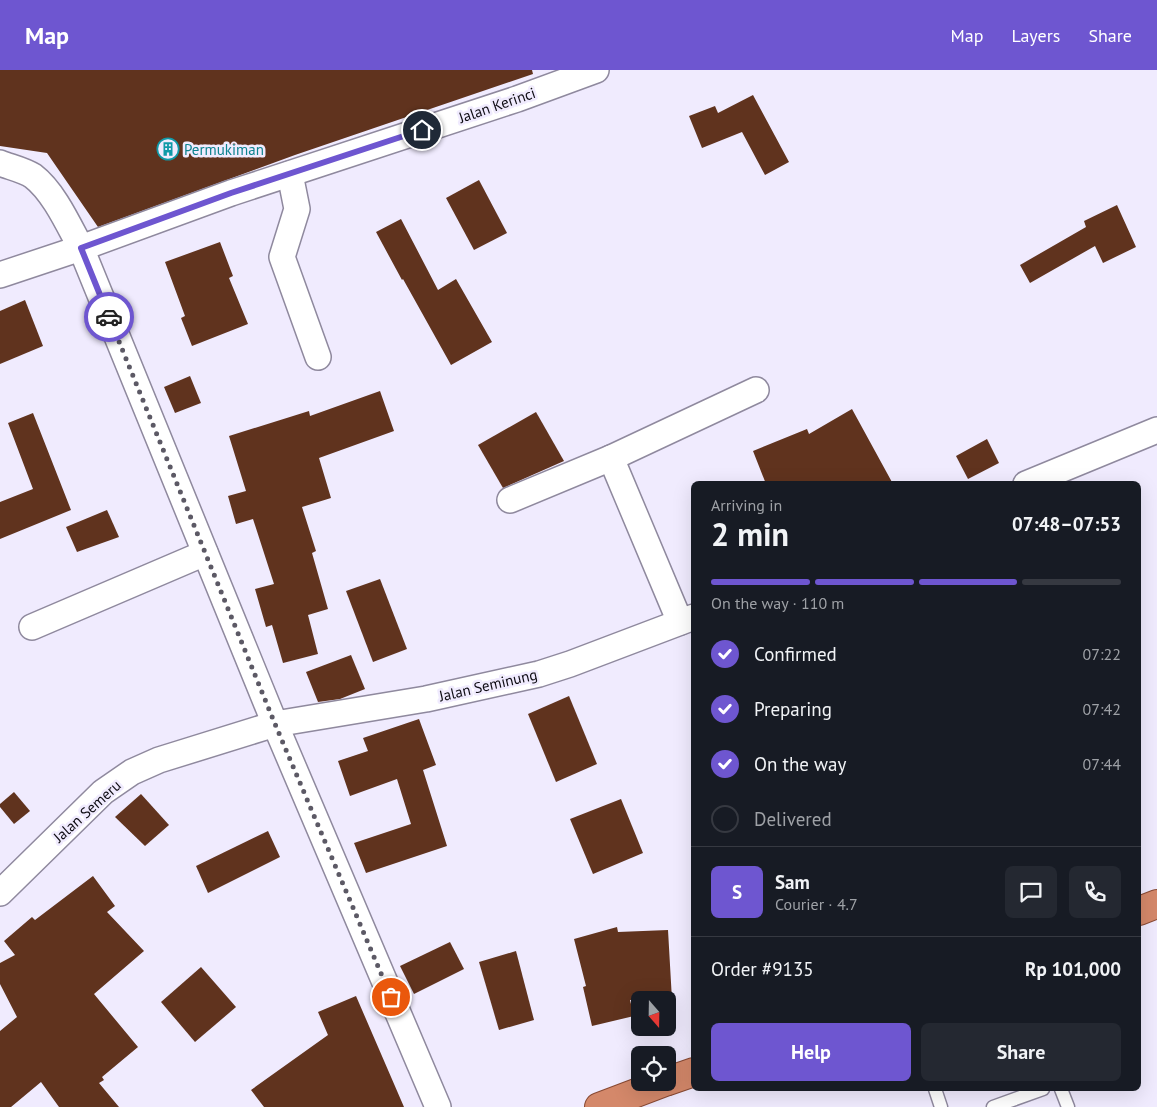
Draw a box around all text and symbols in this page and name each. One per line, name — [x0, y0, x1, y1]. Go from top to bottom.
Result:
text: Map — [25, 20, 69, 51]
text: Map — [951, 24, 983, 47]
text: Layers — [1011, 24, 1060, 47]
text: Share — [1088, 24, 1132, 47]
street label: Jalan Kerinci — [455, 83, 538, 127]
pin — [401, 109, 443, 151]
icon: home — [408, 116, 436, 144]
building icon: Permukiman — [156, 137, 180, 161]
place label: Permukiman — [184, 140, 264, 159]
courier — [84, 292, 134, 342]
icon: car — [95, 303, 123, 331]
text: Arriving in — [711, 495, 782, 515]
text: 07:48–07:53 — [1012, 512, 1121, 536]
text: 2 min — [711, 513, 789, 555]
text: On the way · 110 m — [711, 593, 844, 613]
icon: check — [711, 640, 739, 668]
text: Confirmed — [754, 642, 837, 666]
text: 07:22 — [1083, 644, 1121, 664]
street label: Jalan Seminung — [436, 664, 539, 706]
icon: check — [711, 695, 739, 723]
text: Preparing — [754, 697, 832, 721]
text: 07:42 — [1083, 699, 1121, 719]
icon: check — [711, 750, 739, 778]
text: On the way — [754, 752, 846, 776]
text: 07:44 — [1083, 754, 1121, 774]
street label: Jalan Semeru — [49, 776, 125, 847]
text: Delivered — [754, 807, 832, 831]
button: chat — [1005, 866, 1057, 918]
button: phone — [1069, 866, 1121, 918]
text: Sam — [775, 870, 810, 894]
text: S — [732, 880, 742, 904]
text: Courier · 4.7 — [775, 894, 858, 914]
text: Order #9135 — [711, 957, 814, 981]
text: Rp 101,000 — [1025, 957, 1121, 981]
pin — [370, 976, 412, 1018]
icon: bag — [377, 983, 405, 1011]
north arrow — [631, 991, 676, 1036]
map controls — [631, 991, 676, 1091]
button: Help — [711, 1023, 911, 1081]
button: Share — [921, 1023, 1121, 1081]
button: locate — [631, 1046, 676, 1091]

